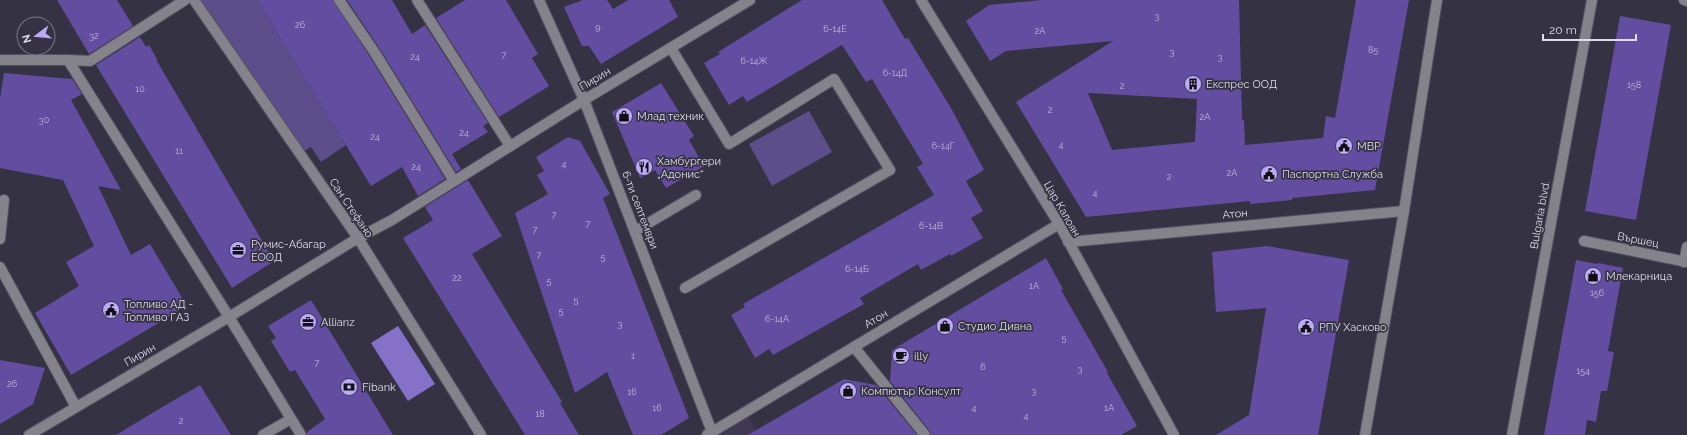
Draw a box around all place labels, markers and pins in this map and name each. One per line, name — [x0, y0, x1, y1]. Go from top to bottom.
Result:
building icon: Експрес ООД — [1183, 74, 1203, 94]
place label: Експрес ООД — [1206, 78, 1277, 91]
shop icon: Млад техник — [614, 106, 634, 126]
place label: Млад техник — [637, 110, 704, 123]
public building icon: МВР — [1334, 136, 1354, 156]
place label: МВР — [1357, 140, 1381, 153]
place label: Хамбургери „Адонис“ — [657, 155, 721, 181]
restaurant icon: Хамбургери „Адонис“ — [634, 157, 654, 177]
public building icon: Паспортна Служба — [1259, 164, 1279, 184]
place label: Паспортна Служба — [1282, 168, 1383, 181]
place label: Румис-Абагар ЕООД — [251, 238, 326, 264]
office icon: Румис-Абагар ЕООД — [228, 240, 248, 260]
shop icon: Млекарница — [1583, 266, 1603, 286]
place label: Млекарница — [1606, 270, 1672, 283]
place label: Топливо АД - Топливо ГАЗ — [124, 298, 193, 324]
public building icon: Топливо АД - Топливо ГАЗ — [101, 300, 121, 320]
office icon: Allianz — [298, 312, 318, 332]
place label: Allianz — [321, 316, 355, 329]
shop icon: Студио Дивна — [935, 316, 955, 336]
public building icon: РПУ Хасково — [1296, 317, 1316, 337]
place label: Студио Дивна — [958, 320, 1032, 333]
place label: РПУ Хасково — [1319, 321, 1387, 334]
cafe icon: illy — [891, 346, 911, 366]
place label: illy — [914, 350, 928, 363]
bank icon: Fibank — [339, 377, 359, 397]
place label: Fibank — [362, 381, 396, 394]
shop icon: Компютър Консулт — [838, 381, 858, 401]
place label: Компютър Консулт — [861, 385, 962, 398]

